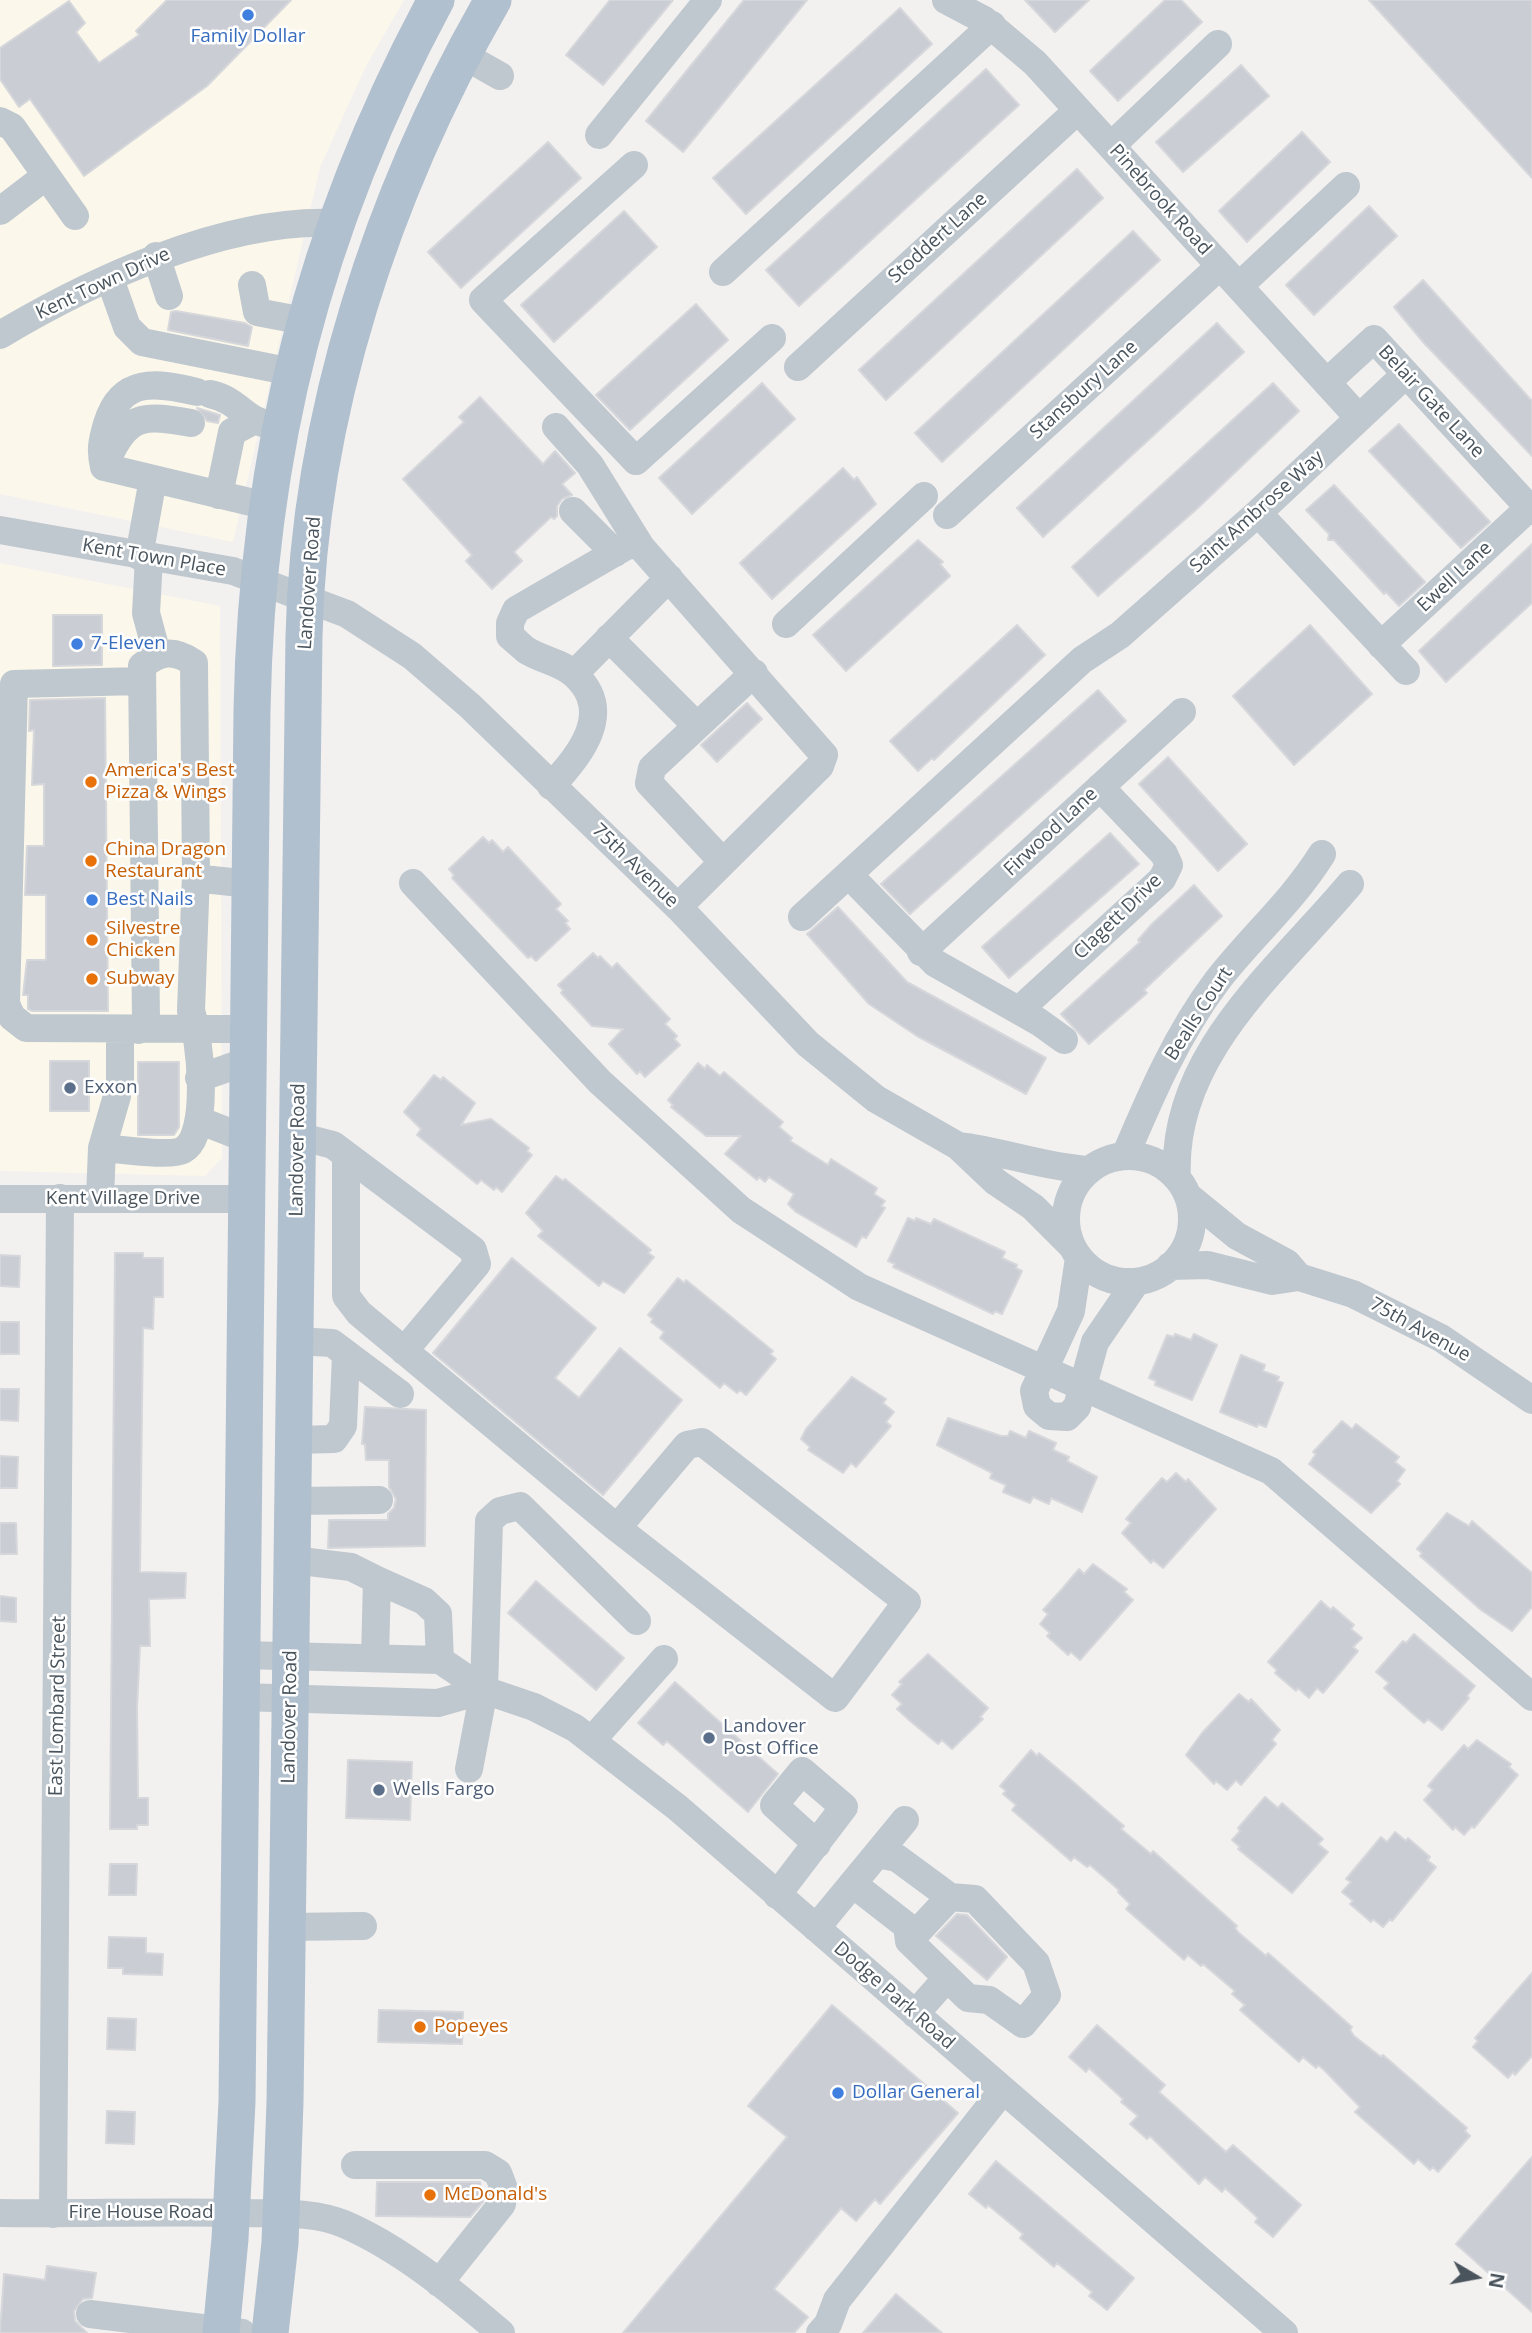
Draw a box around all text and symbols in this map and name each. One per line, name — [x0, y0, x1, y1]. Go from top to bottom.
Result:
marker: Family Dollar — [240, 7, 256, 23]
place label: Family Dollar — [190, 26, 306, 48]
street label: Pinebrook Road — [1104, 140, 1216, 260]
street label: Stoddert Lane — [884, 188, 992, 288]
street label: Kent Town Drive — [32, 243, 174, 325]
street label: Stansbury Lane — [1026, 336, 1142, 444]
street label: Belair Gate Lane — [1373, 341, 1489, 463]
street label: Saint Ambrose Way — [1186, 446, 1328, 578]
street label: Landover Road — [294, 516, 326, 650]
street label: Kent Town Place — [80, 534, 228, 582]
street label: Ewell Lane — [1413, 537, 1497, 617]
place label: 7-Eleven — [91, 633, 166, 655]
marker: 7-Eleven — [69, 636, 85, 652]
place label: America's Best Pizza & Wings — [105, 760, 234, 804]
marker: America's Best Pizza & Wings — [83, 774, 99, 790]
street label: Firwood Lane — [1000, 783, 1102, 881]
street label: 75th Avenue — [587, 819, 683, 913]
place label: China Dragon Restaurant — [105, 839, 226, 883]
marker: China Dragon Restaurant — [83, 853, 99, 869]
street label: Clagett Drive — [1069, 869, 1167, 965]
place label: Best Nails — [106, 889, 193, 911]
marker: Best Nails — [84, 892, 100, 908]
place label: Silvestre Chicken — [106, 918, 180, 962]
marker: Silvestre Chicken — [84, 932, 100, 948]
street label: Bealls Court — [1160, 963, 1238, 1065]
place label: Subway — [106, 968, 174, 990]
marker: Subway — [84, 971, 100, 987]
place label: Exxon — [84, 1077, 138, 1099]
marker: Exxon — [62, 1080, 78, 1096]
street label: Landover Road — [285, 1083, 311, 1217]
street label: Kent Village Drive — [46, 1188, 200, 1210]
street label: 75th Avenue — [1366, 1293, 1474, 1367]
street label: East Lombard Street — [45, 1616, 71, 1796]
street label: Landover Road — [277, 1650, 303, 1784]
place label: Landover Post Office — [723, 1716, 819, 1760]
marker: Landover Post Office — [701, 1730, 717, 1746]
place label: Wells Fargo — [393, 1779, 495, 1801]
marker: Wells Fargo — [371, 1782, 387, 1798]
street label: Dodge Park Road — [829, 1937, 959, 2055]
place label: Popeyes — [434, 2016, 508, 2038]
marker: Popeyes — [412, 2019, 428, 2035]
place label: Dollar General — [852, 2082, 980, 2104]
marker: Dollar General — [830, 2085, 846, 2101]
place label: McDonald's — [444, 2184, 547, 2206]
marker: McDonald's — [422, 2187, 438, 2203]
street label: Fire House Road — [68, 2202, 214, 2224]
north arrow — [1441, 2242, 1511, 2312]
text: N — [1483, 2271, 1511, 2291]

